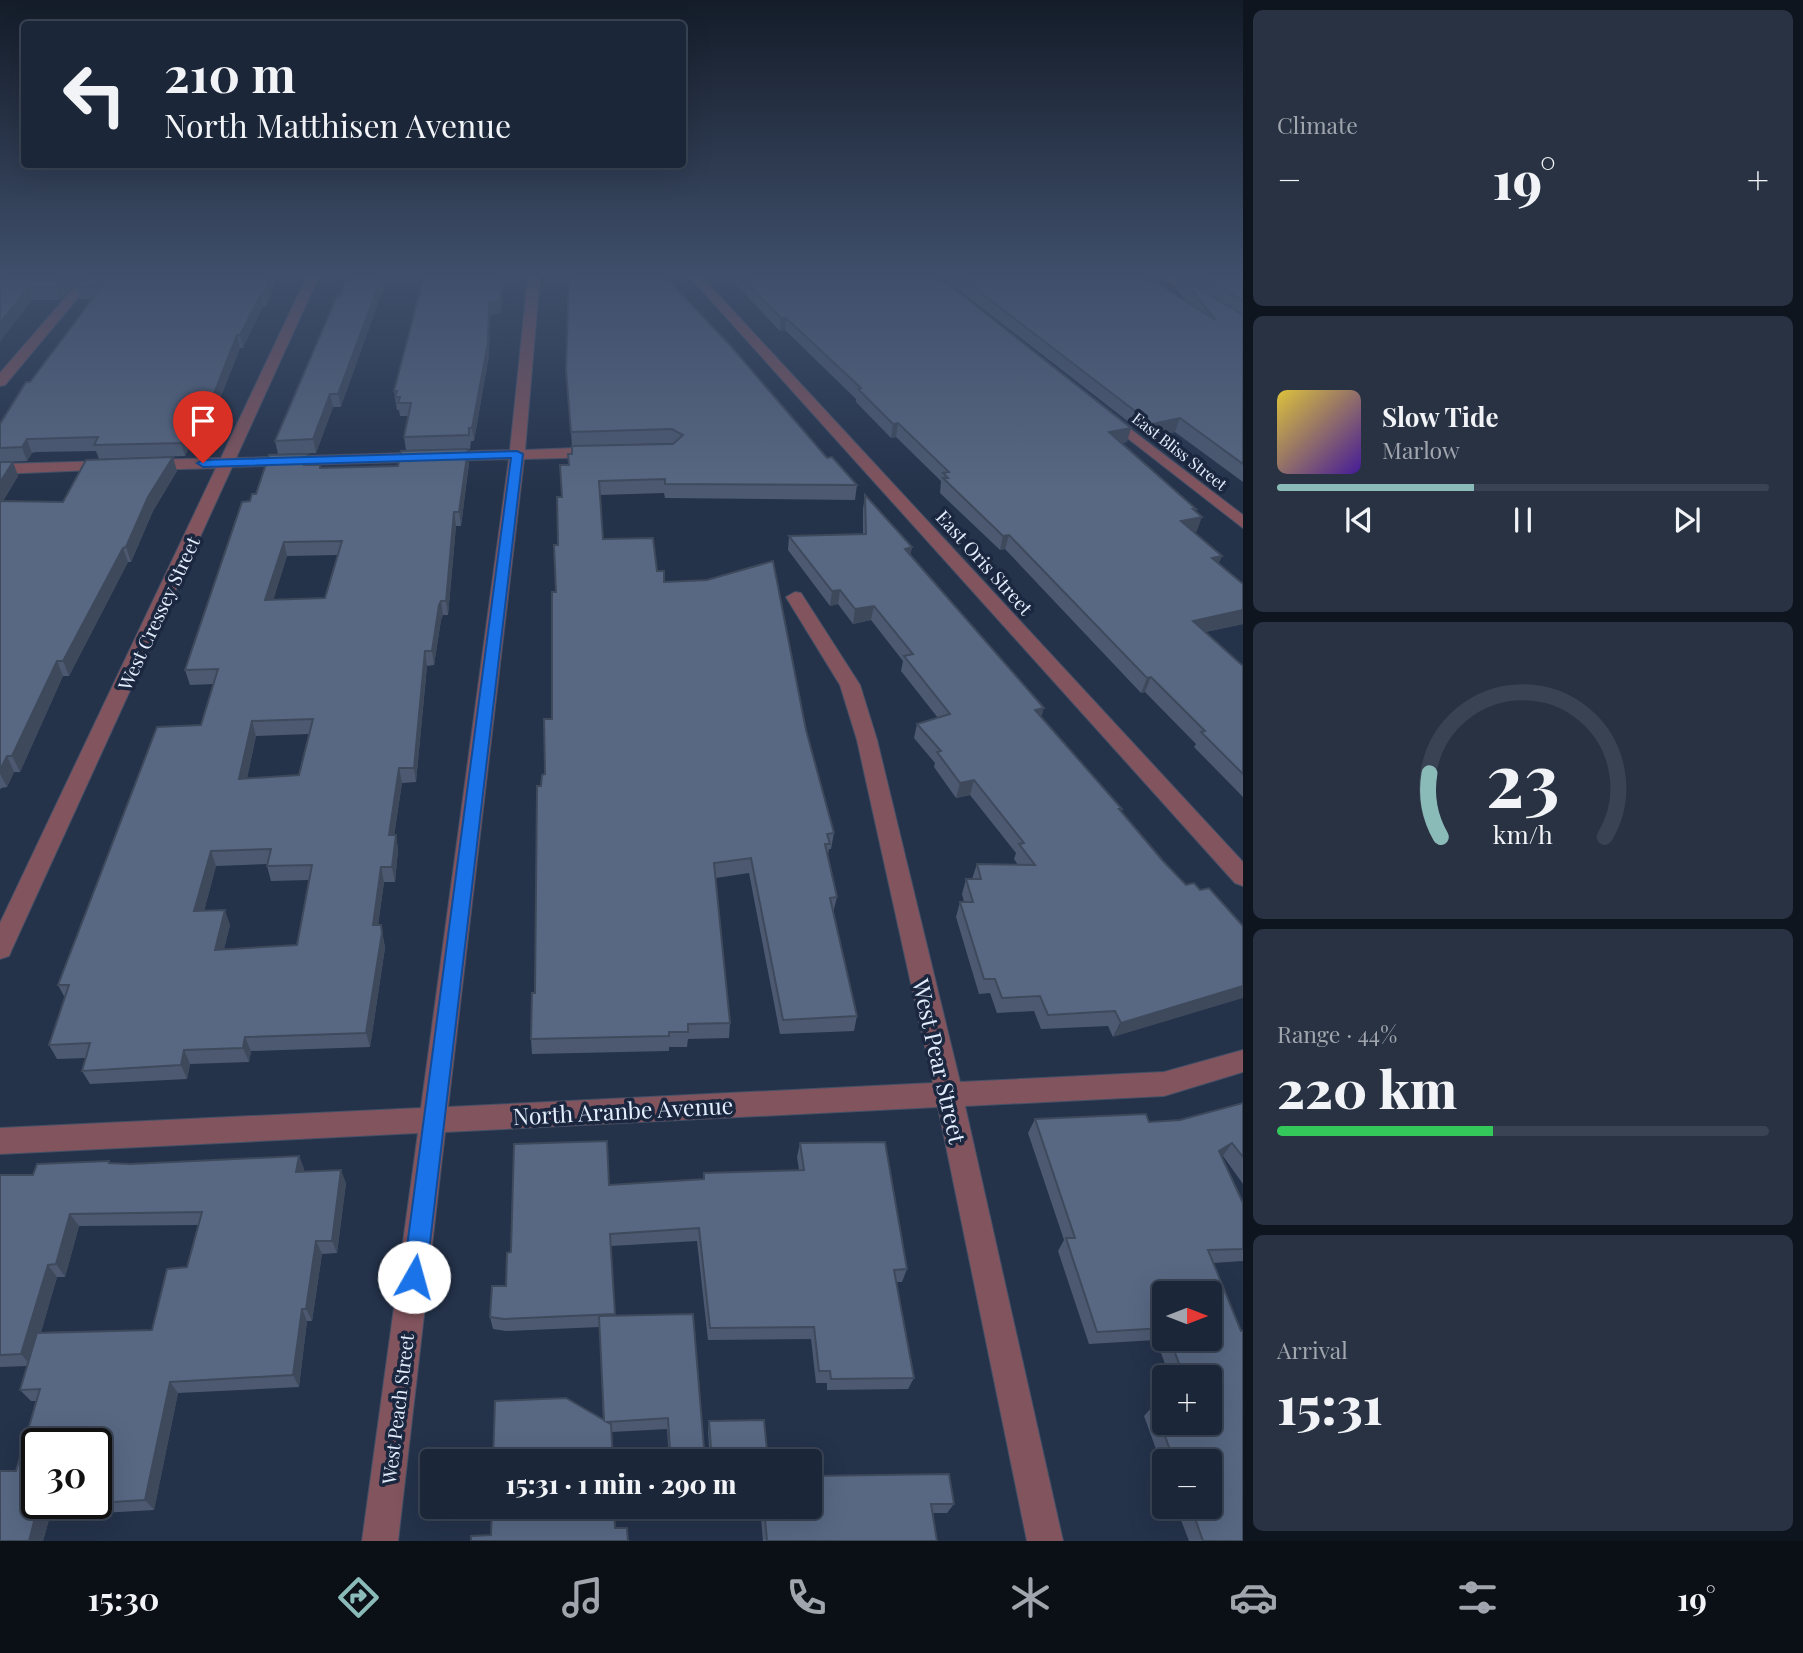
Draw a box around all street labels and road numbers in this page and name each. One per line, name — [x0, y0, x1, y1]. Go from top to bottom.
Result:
street label: East Bliss Street — [1128, 407, 1232, 495]
street label: East Oris Street — [931, 504, 1039, 620]
street label: West Cressey Street — [110, 532, 205, 695]
street label: West Pear Street — [906, 975, 974, 1147]
street label: North Aranbe Avenue — [512, 1089, 734, 1131]
street label: West Peach Street — [375, 1332, 419, 1487]

